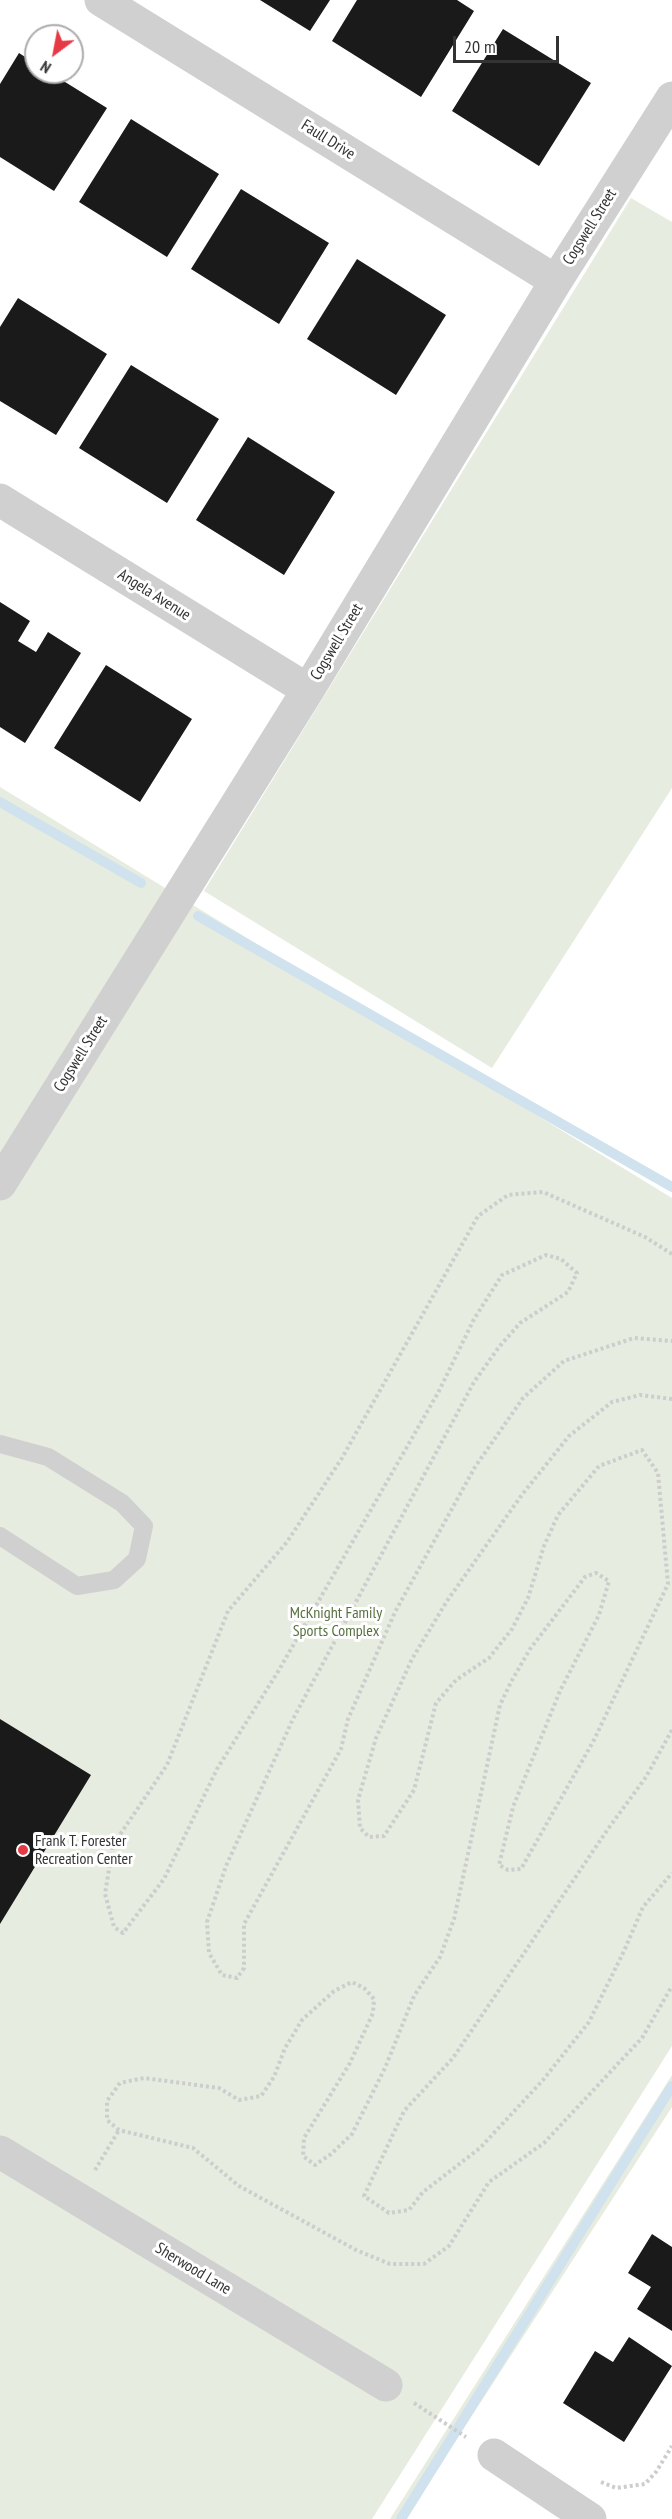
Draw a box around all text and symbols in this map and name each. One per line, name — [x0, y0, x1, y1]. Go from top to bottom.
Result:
north arrow — [24, 24, 84, 84]
scale bar — [456, 24, 562, 62]
text: 20 m — [464, 35, 496, 58]
text: N — [37, 57, 54, 78]
street label: Faull Drive — [298, 116, 358, 164]
street label: Cogswell Street — [559, 185, 621, 269]
street label: Angela Avenue — [114, 565, 194, 625]
street label: Cogswell Street — [307, 600, 367, 684]
street label: Cogswell Street — [50, 1012, 112, 1096]
park label: McKnight Family Sports Complex — [290, 1603, 382, 1641]
place label: Frank T. Forester Recreation Center — [35, 1831, 133, 1869]
marker: Frank T. Forester Recreation Center — [16, 1843, 30, 1857]
street label: Sherwood Lane — [152, 2239, 234, 2299]

